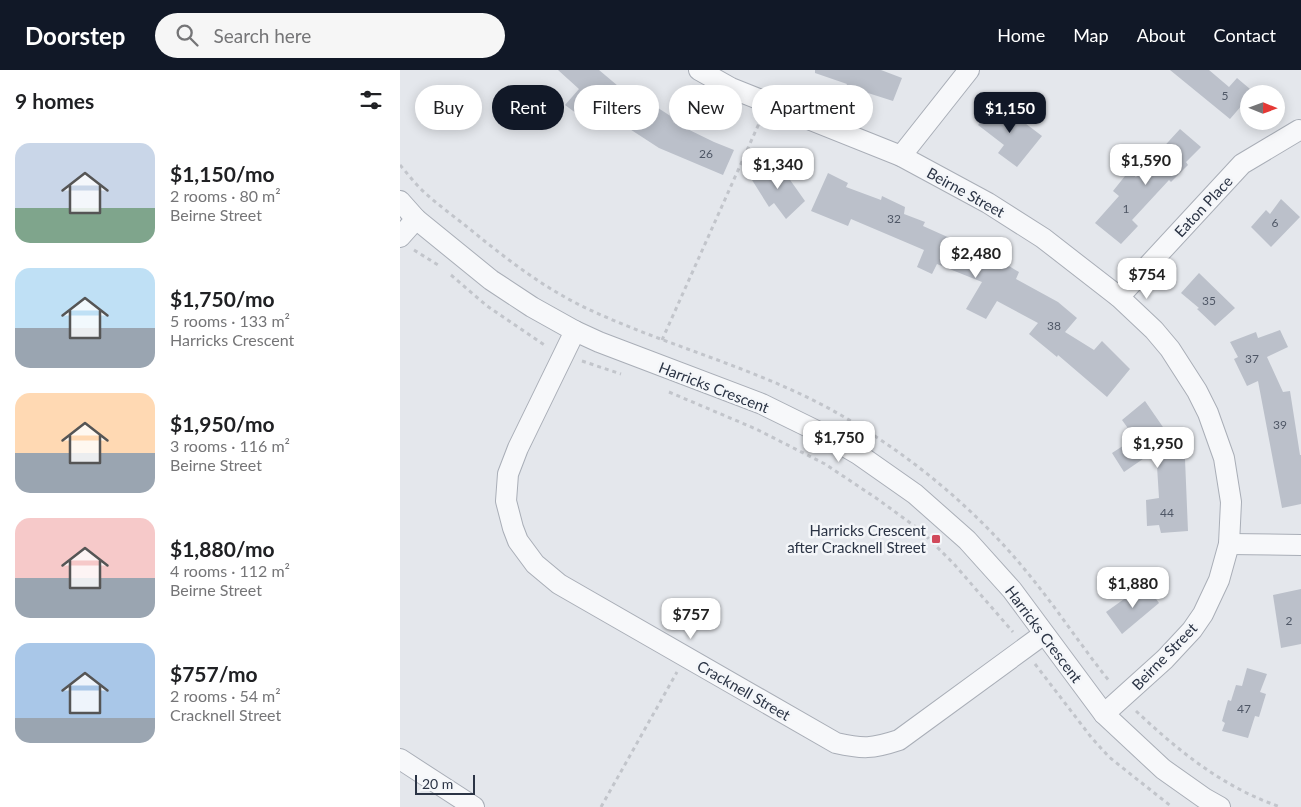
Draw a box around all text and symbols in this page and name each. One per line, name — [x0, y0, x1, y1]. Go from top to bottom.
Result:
search box — [155, 13, 505, 58]
text: Doorstep — [25, 21, 125, 50]
icon: search — [173, 21, 201, 49]
text: Search here — [213, 24, 311, 47]
text: Home — [997, 24, 1045, 46]
text: Map — [1073, 24, 1109, 46]
text: About — [1137, 24, 1186, 46]
text: Contact — [1214, 24, 1276, 46]
chip: Buy — [415, 85, 482, 130]
chip: Rent — [492, 85, 564, 130]
chip: Filters — [574, 85, 659, 130]
chip: New — [669, 85, 742, 130]
chip: Apartment — [752, 85, 873, 130]
north arrow — [1240, 85, 1285, 130]
map controls — [1240, 85, 1285, 130]
icon: filters — [357, 86, 385, 114]
text: 9 homes — [15, 88, 94, 113]
house number: 5 — [1222, 88, 1229, 103]
pin: $1,150 — [969, 92, 1051, 134]
text: $1,150 — [985, 98, 1035, 117]
pin: $1,590 — [1105, 144, 1187, 186]
house number: 26 — [699, 146, 713, 161]
pin: $1,340 — [737, 148, 819, 190]
text: $1,590 — [1121, 150, 1171, 169]
text: $1,340 — [753, 154, 803, 173]
text: $1,150/mo — [170, 161, 275, 186]
icon: home — [55, 163, 115, 223]
street label: Beirne Street — [924, 163, 1009, 221]
street label: Eaton Place — [1170, 172, 1236, 240]
text: 2 rooms · 80 m² — [170, 186, 281, 205]
house number: 1 — [1123, 201, 1130, 216]
text: Beirne Street — [170, 205, 262, 224]
house number: 32 — [887, 211, 901, 226]
house number: 6 — [1272, 215, 1279, 230]
pin: $2,480 — [935, 236, 1017, 279]
text: $2,480 — [951, 243, 1001, 262]
pin: $754 — [1117, 258, 1177, 300]
text: $754 — [1128, 264, 1166, 283]
text: $1,750/mo — [170, 286, 275, 311]
icon: home — [55, 288, 115, 348]
house number: 35 — [1202, 293, 1216, 308]
text: 5 rooms · 133 m² — [170, 311, 290, 330]
house number: 38 — [1047, 318, 1061, 333]
text: Harricks Crescent — [170, 330, 294, 349]
house number: 37 — [1245, 351, 1259, 366]
street label: Harricks Crescent — [656, 358, 772, 416]
text: $1,950/mo — [170, 411, 275, 436]
icon: home — [55, 413, 115, 473]
house number: 39 — [1273, 417, 1287, 432]
pin: $1,750 — [798, 420, 880, 463]
pin: $1,950 — [1117, 426, 1199, 469]
text: $1,750 — [814, 427, 864, 446]
text: $1,950 — [1133, 433, 1183, 452]
text: 3 rooms · 116 m² — [170, 436, 290, 455]
text: Beirne Street — [170, 455, 262, 474]
house number: 44 — [1160, 505, 1174, 520]
place label: Harricks Crescent after Cracknell Street — [787, 521, 927, 556]
marker: Harricks Crescent after Cracknell Street — [930, 533, 942, 545]
text: $1,880/mo — [170, 536, 275, 561]
icon: home — [55, 538, 115, 598]
text: 4 rooms · 112 m² — [170, 561, 290, 580]
pin: $1,880 — [1092, 566, 1174, 609]
text: $1,880 — [1108, 573, 1158, 592]
text: Beirne Street — [170, 580, 262, 599]
street label: Harricks Crescent — [1002, 582, 1087, 686]
pin: $757 — [661, 598, 721, 640]
text: $757 — [672, 604, 710, 623]
house number: 2 — [1286, 613, 1293, 628]
street label: Beirne Street — [1128, 618, 1201, 693]
street label: Cracknell Street — [694, 656, 794, 724]
text: $757/mo — [170, 661, 258, 686]
icon: home — [55, 663, 115, 723]
text: 2 rooms · 54 m² — [170, 686, 281, 705]
house number: 47 — [1237, 701, 1251, 716]
text: Cracknell Street — [170, 705, 281, 724]
scale bar — [415, 772, 475, 795]
text: 20 m — [422, 775, 453, 792]

